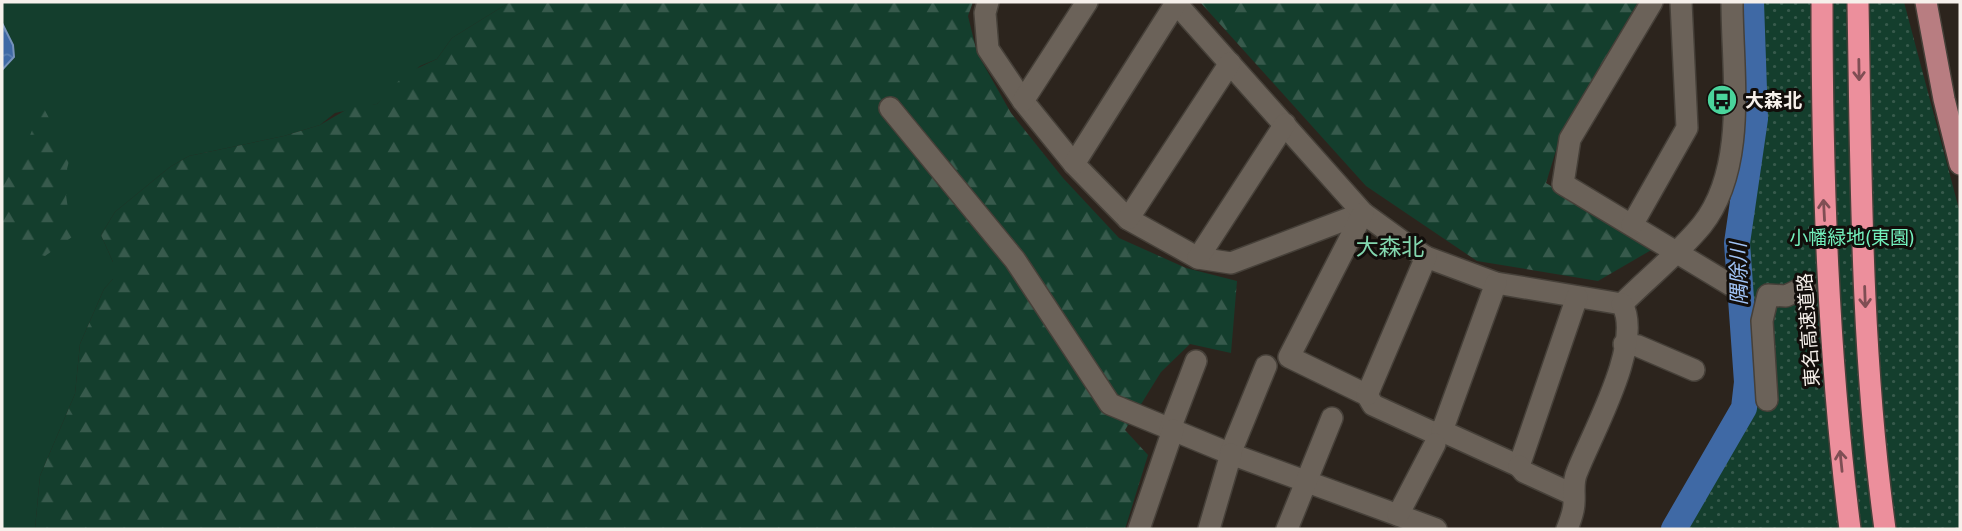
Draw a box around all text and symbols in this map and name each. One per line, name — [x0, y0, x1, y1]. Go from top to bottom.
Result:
one-way arrow — [1852, 58, 1866, 81]
bus stop icon: 大森北 — [1705, 83, 1739, 117]
place label: 大森北 — [1745, 89, 1802, 111]
one-way arrow — [1817, 199, 1830, 222]
park label: 小幡緑地(東園) — [1789, 226, 1915, 248]
district label: 大森北 — [1356, 233, 1425, 260]
water label: 隅除川 — [1725, 240, 1752, 306]
street label: 東名高速道路 — [1793, 272, 1823, 388]
one-way arrow — [1858, 286, 1871, 309]
one-way arrow — [1835, 451, 1848, 473]

